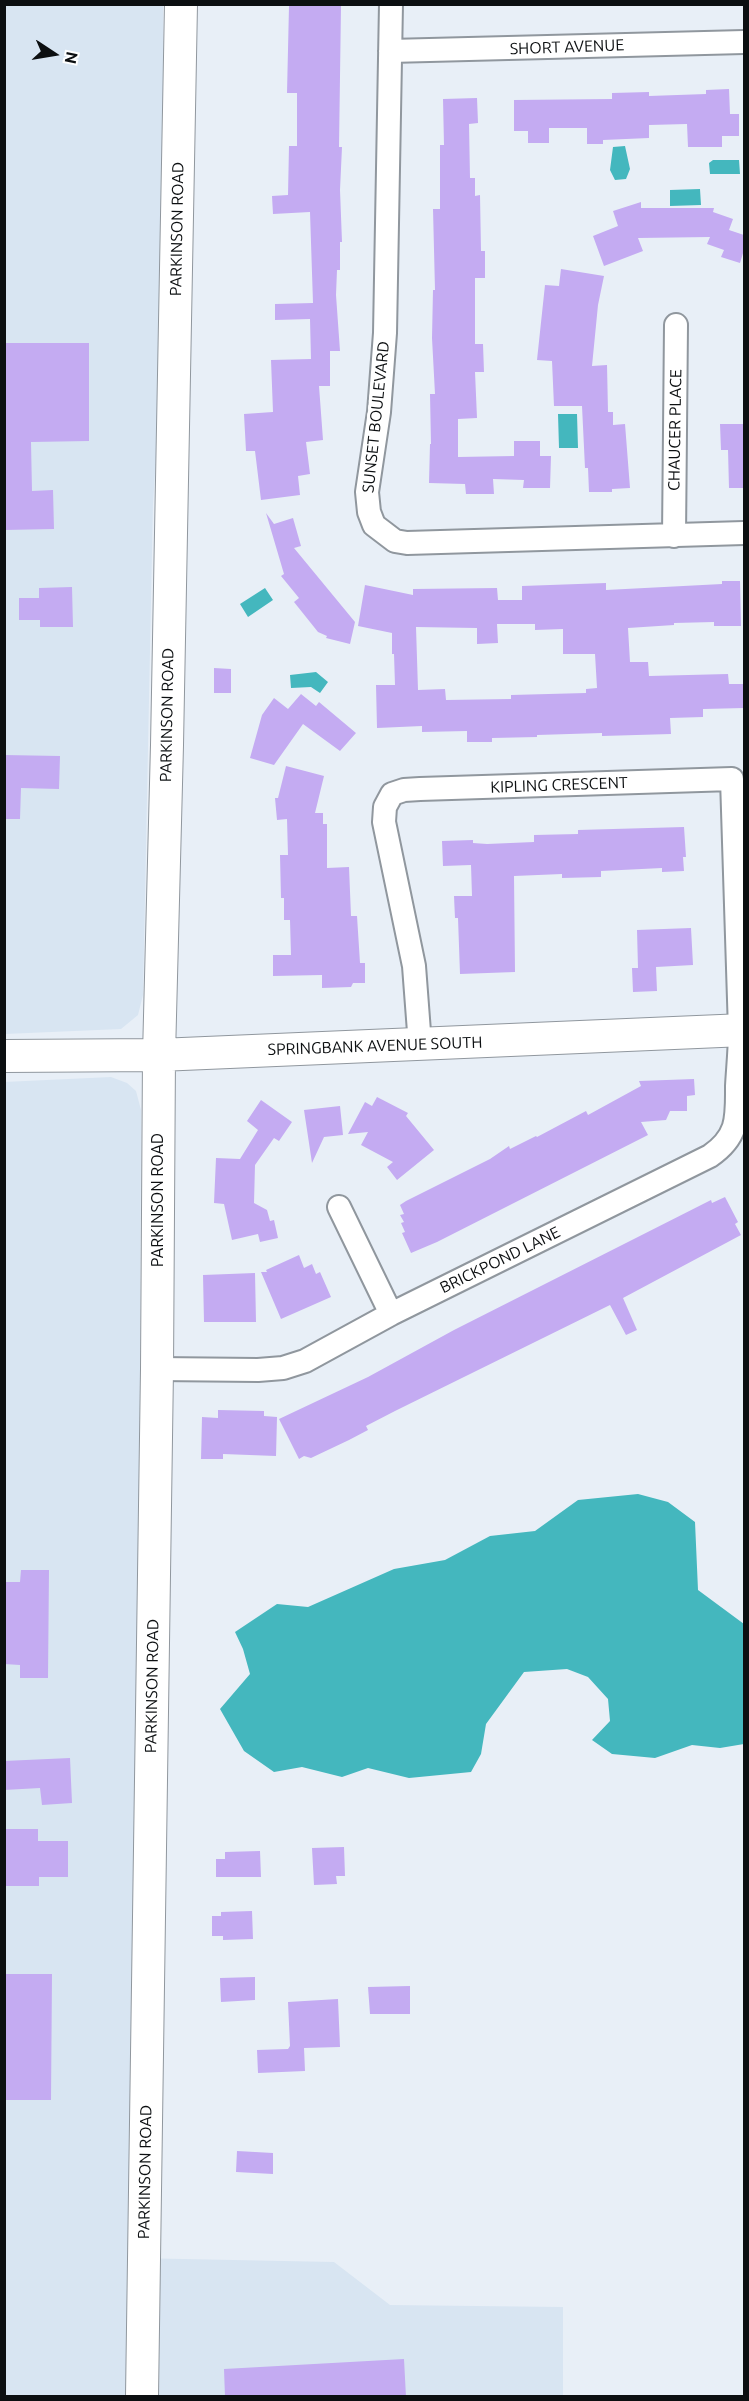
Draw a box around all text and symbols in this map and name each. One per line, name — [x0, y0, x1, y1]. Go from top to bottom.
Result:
north arrow — [24, 24, 84, 84]
street label: SHORT AVENUE — [509, 35, 625, 59]
text: N — [62, 50, 82, 65]
street label: PARKINSON ROAD — [166, 162, 188, 296]
street label: SUNSET BOULEVARD — [358, 340, 394, 494]
street label: CHAUCER PLACE — [664, 369, 686, 491]
street label: PARKINSON ROAD — [156, 648, 178, 782]
street label: KIPLING CRESCENT — [490, 773, 628, 797]
street label: SPRINGBANK AVENUE SOUTH — [267, 1033, 483, 1059]
street label: PARKINSON ROAD — [148, 1133, 168, 1267]
street label: BRICKPOND LANE — [437, 1223, 563, 1297]
street label: PARKINSON ROAD — [141, 1619, 163, 1753]
street label: PARKINSON ROAD — [134, 2105, 156, 2239]

